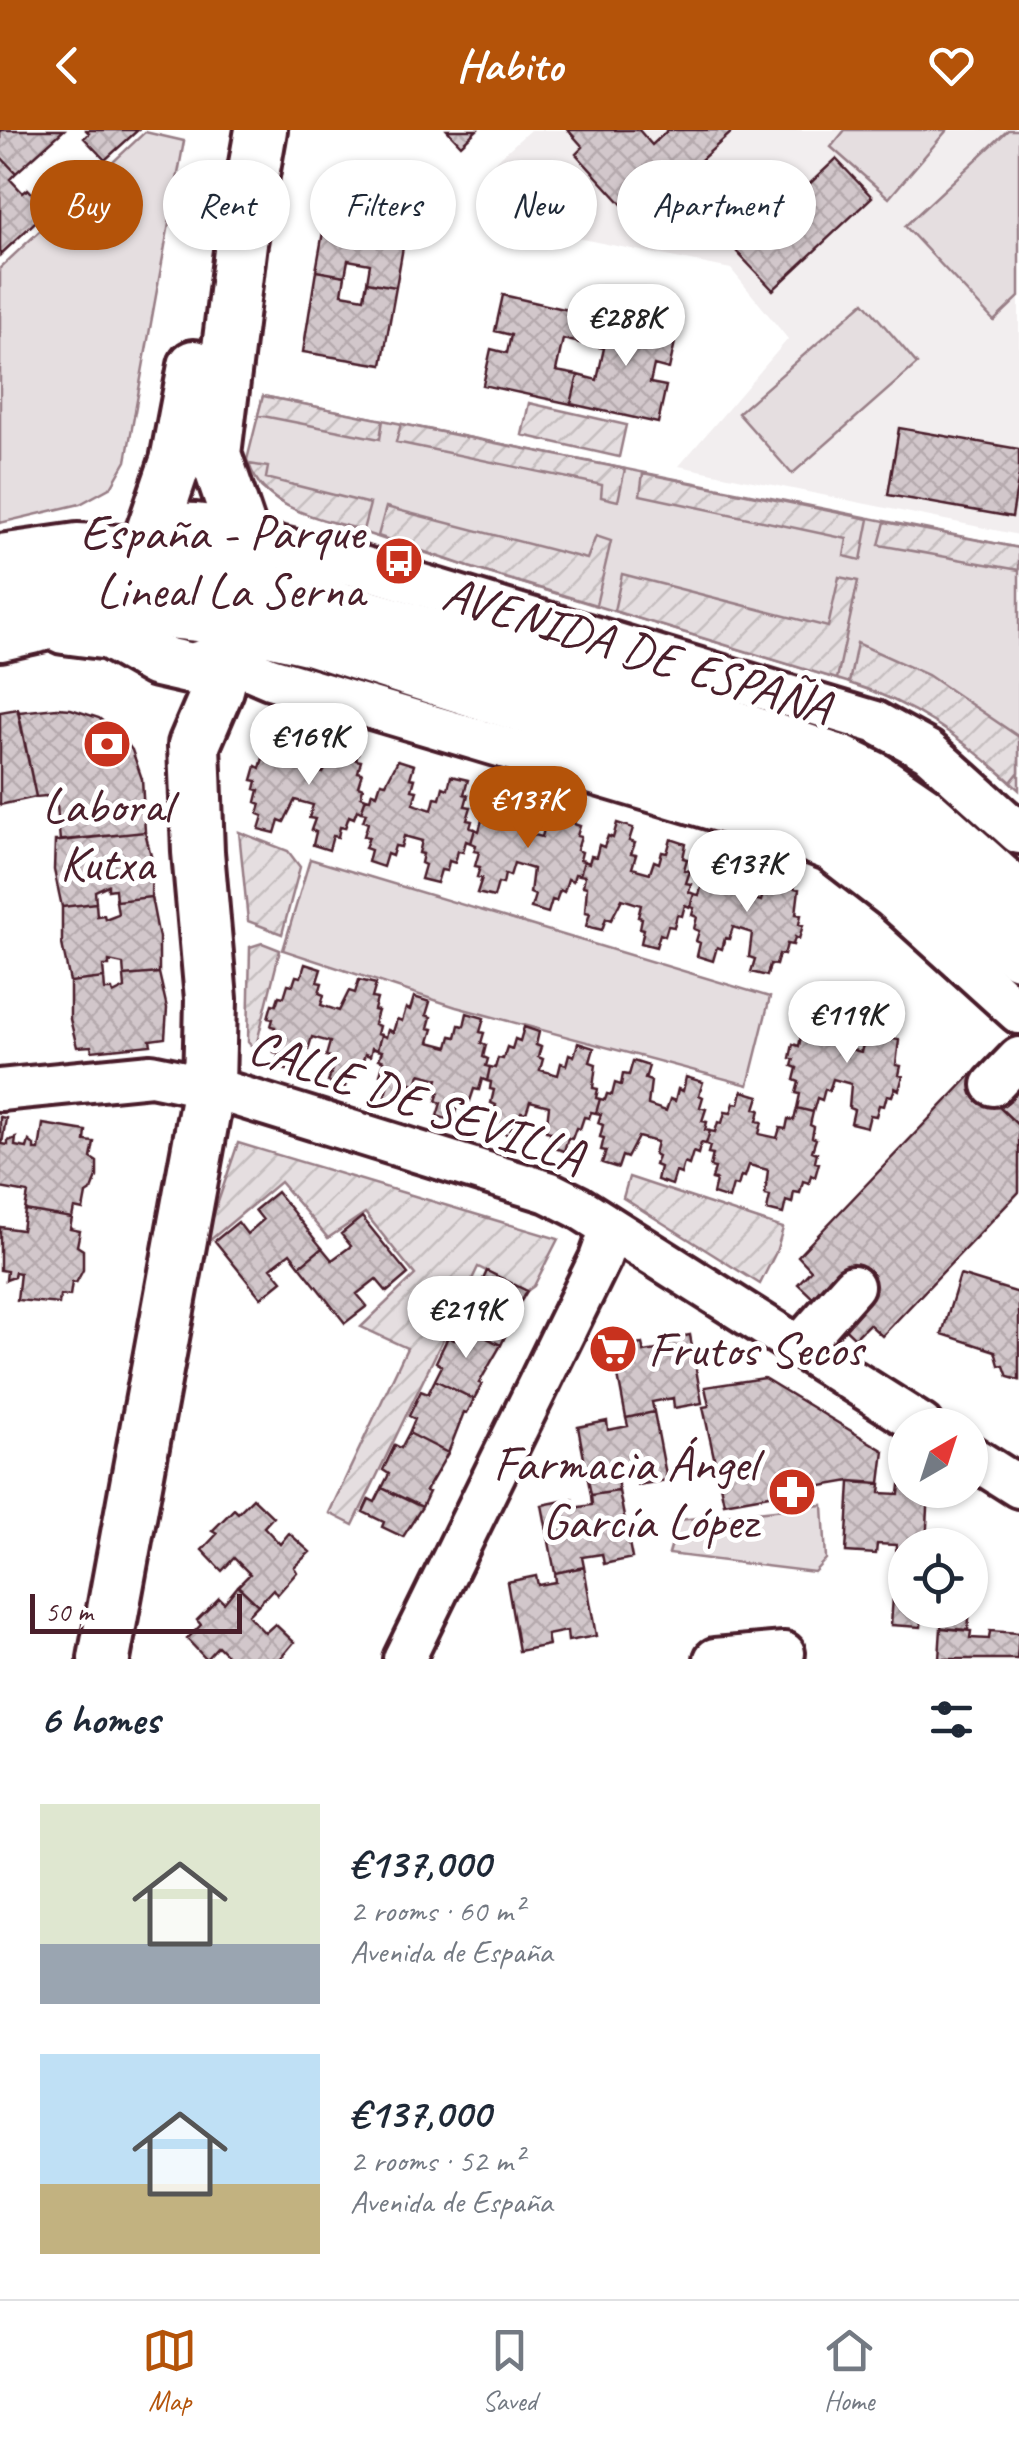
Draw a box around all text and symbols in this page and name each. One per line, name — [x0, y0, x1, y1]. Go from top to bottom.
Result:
text: Habito — [457, 37, 562, 94]
icon: back — [40, 38, 95, 93]
icon: heart — [924, 38, 979, 93]
chip: Buy — [30, 160, 143, 250]
chip: Rent — [163, 160, 290, 250]
chip: Filters — [310, 160, 456, 250]
chip: New — [476, 160, 597, 250]
chip: Apartment — [617, 160, 816, 250]
pin: €288K — [556, 284, 696, 369]
text: €288K — [589, 296, 663, 337]
place label: España - Parque Lineal La Serna — [80, 501, 368, 622]
bus stop icon: España - Parque Lineal La Serna — [373, 535, 425, 587]
street label: AVENIDA DE ESPAÑA — [436, 561, 840, 739]
pin: €169K — [239, 703, 379, 788]
text: €169K — [272, 715, 346, 756]
bank icon: Laboral Kutxa — [81, 718, 133, 770]
pin: €137K — [458, 766, 598, 851]
place label: Laboral Kutxa — [42, 774, 180, 895]
text: €137K — [491, 778, 565, 819]
pin: €137K — [677, 830, 817, 915]
text: €137K — [710, 842, 784, 883]
pin: €119K — [777, 981, 917, 1066]
text: €119K — [810, 993, 884, 1034]
street label: CALLE DE SEVILLA — [241, 1014, 594, 1188]
pin: €219K — [396, 1276, 536, 1361]
text: €219K — [429, 1288, 503, 1329]
place label: Frutos Secos — [648, 1318, 867, 1381]
supermarket icon: Frutos Secos — [587, 1323, 639, 1375]
north arrow — [888, 1408, 988, 1508]
map controls — [888, 1408, 988, 1628]
place label: Farmacia Ángel García López — [493, 1432, 766, 1553]
pharmacy icon: Farmacia Ángel García López — [766, 1466, 818, 1518]
button: locate — [888, 1528, 988, 1628]
scale bar — [30, 1589, 242, 1634]
text: 50 m — [45, 1594, 93, 1629]
icon: filters — [924, 1692, 979, 1747]
text: 6 homes — [40, 1693, 159, 1746]
text: €137,000 — [350, 1837, 490, 1890]
icon: home — [120, 1844, 240, 1964]
text: 2 rooms · 60 m² — [350, 1890, 523, 1931]
text: Avenida de España — [350, 1931, 553, 1972]
text: €137,000 — [350, 2087, 490, 2140]
icon: home — [120, 2094, 240, 2214]
text: 2 rooms · 52 m² — [350, 2140, 523, 2181]
text: Avenida de España — [350, 2181, 553, 2222]
tab: Map — [142, 2323, 197, 2418]
tab: Saved — [482, 2323, 537, 2418]
tab: Home — [822, 2323, 877, 2418]

